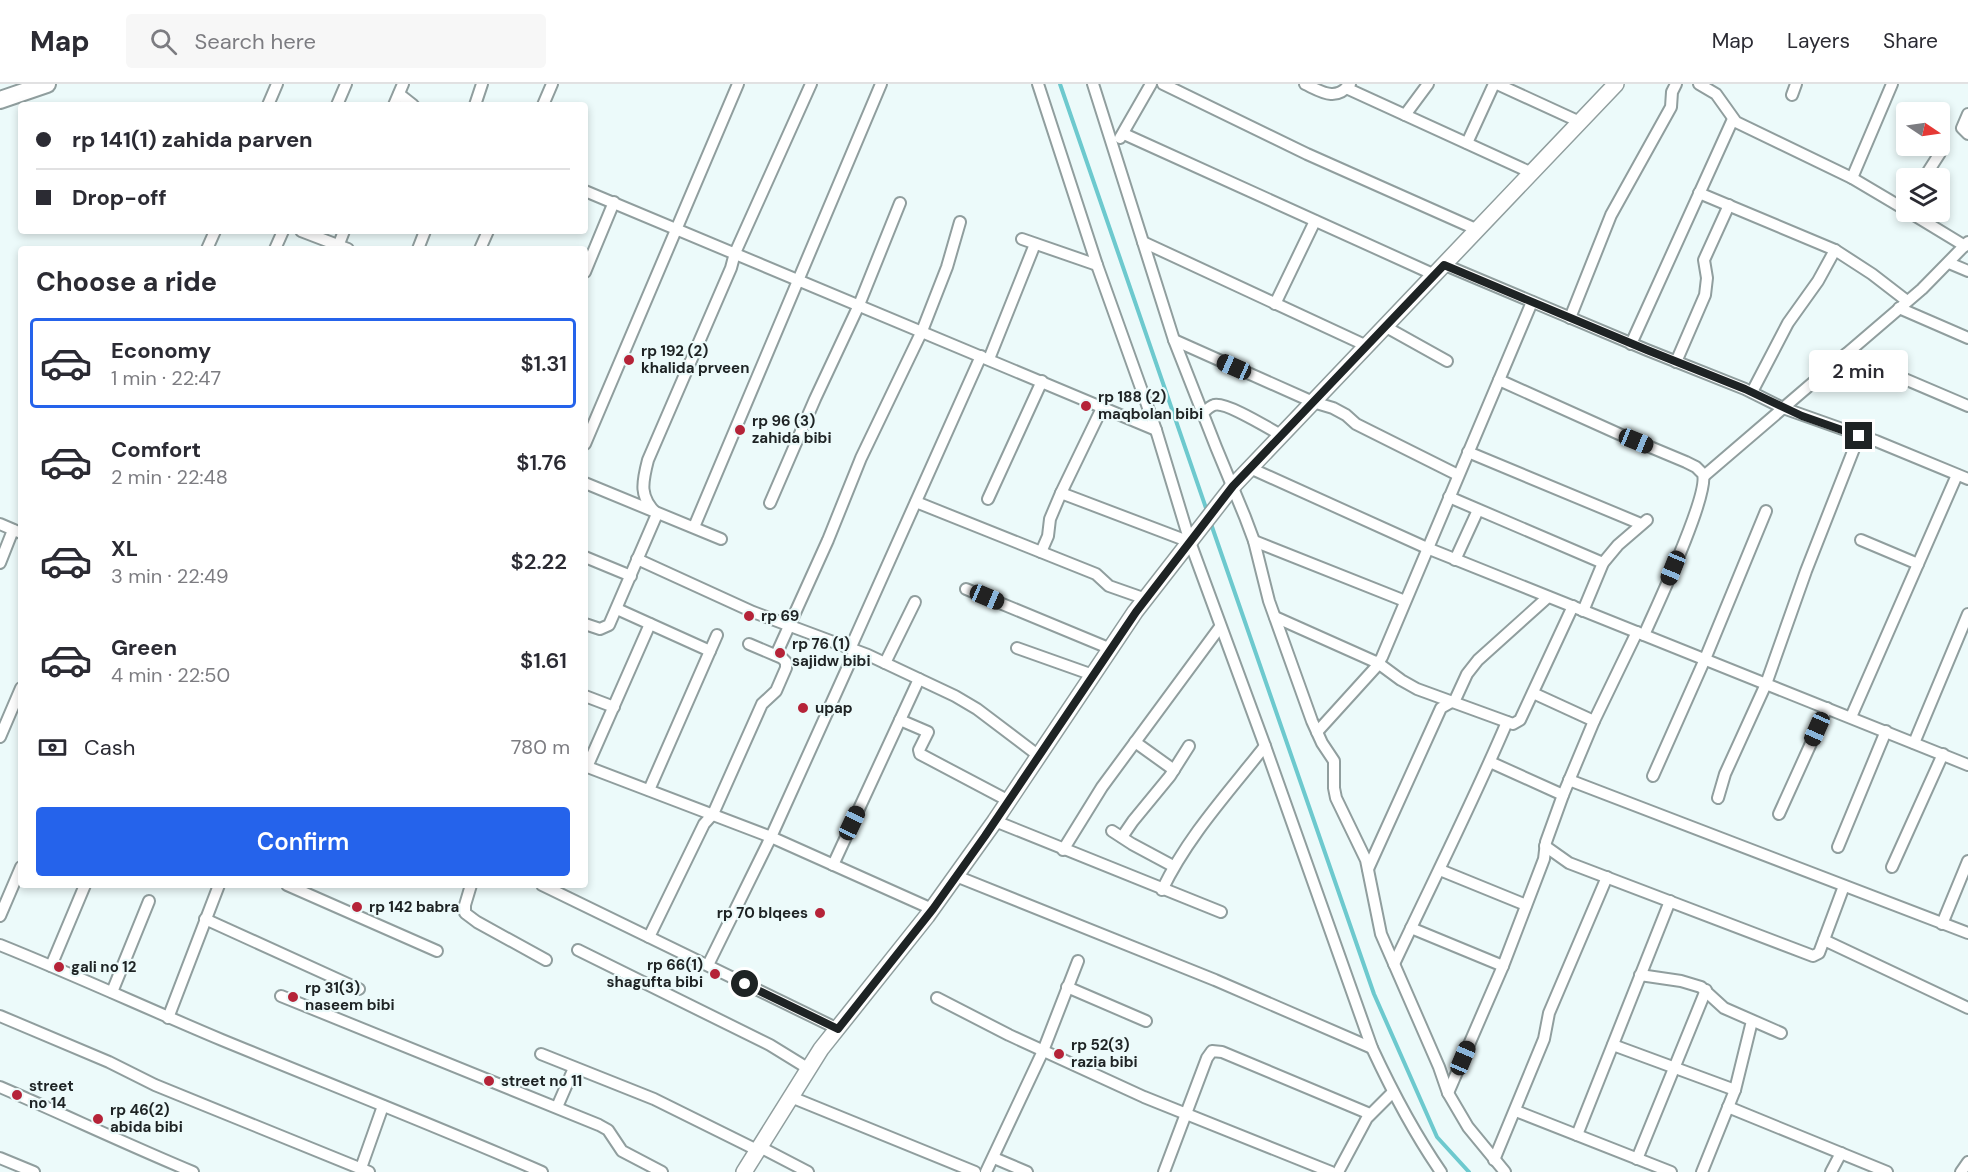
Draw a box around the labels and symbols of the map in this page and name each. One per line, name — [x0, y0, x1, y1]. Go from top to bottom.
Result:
north arrow — [1896, 102, 1950, 156]
place label: rp 192 (2) khalida prveen — [641, 341, 749, 378]
callout: 2 min — [1810, 349, 1908, 391]
car — [1214, 351, 1254, 383]
marker: rp 192 (2) khalida prveen — [622, 353, 636, 367]
place label: rp 188 (2) maqbolan bibi — [1098, 387, 1203, 424]
marker: rp 188 (2) maqbolan bibi — [1079, 399, 1093, 413]
place label: rp 96 (3) zahida bibi — [752, 411, 832, 448]
route end — [1845, 422, 1872, 449]
marker: rp 96 (3) zahida bibi — [733, 423, 747, 437]
car — [1616, 426, 1656, 456]
car — [1658, 548, 1688, 588]
car — [967, 582, 1007, 612]
place label: rp 69 — [761, 606, 799, 626]
marker: rp 69 — [742, 609, 756, 623]
place label: rp 76 (1) sajidw bibi — [792, 634, 871, 671]
marker: rp 76 (1) sajidw bibi — [773, 646, 787, 660]
place label: upap — [815, 698, 853, 718]
marker: upap — [796, 701, 810, 715]
car — [1801, 709, 1833, 749]
car — [836, 803, 868, 843]
place label: rp 142 babra — [369, 897, 459, 917]
marker: rp 142 babra — [350, 900, 364, 914]
place label: rp 70 blqees — [717, 903, 808, 923]
marker: rp 70 blqees — [813, 906, 827, 920]
place label: rp 66(1) shagufta bibi — [607, 955, 703, 992]
place label: gali no 12 — [71, 957, 137, 977]
marker: gali no 12 — [52, 960, 66, 974]
marker: rp 66(1) shagufta bibi — [708, 967, 722, 981]
route start — [731, 970, 758, 997]
place label: rp 31(3) naseem bibi — [305, 978, 395, 1015]
marker: rp 31(3) naseem bibi — [286, 990, 300, 1004]
place label: rp 52(3) razia bibi — [1071, 1035, 1138, 1072]
car — [1448, 1038, 1478, 1078]
marker: rp 52(3) razia bibi — [1052, 1047, 1066, 1061]
place label: street no 11 — [501, 1071, 582, 1091]
marker: street no 11 — [482, 1074, 496, 1088]
place label: street no 14 — [29, 1076, 74, 1113]
marker: street no 14 — [10, 1088, 24, 1102]
place label: rp 46(2) abida bibi — [110, 1100, 183, 1137]
marker: rp 46(2) abida bibi — [91, 1112, 105, 1126]

